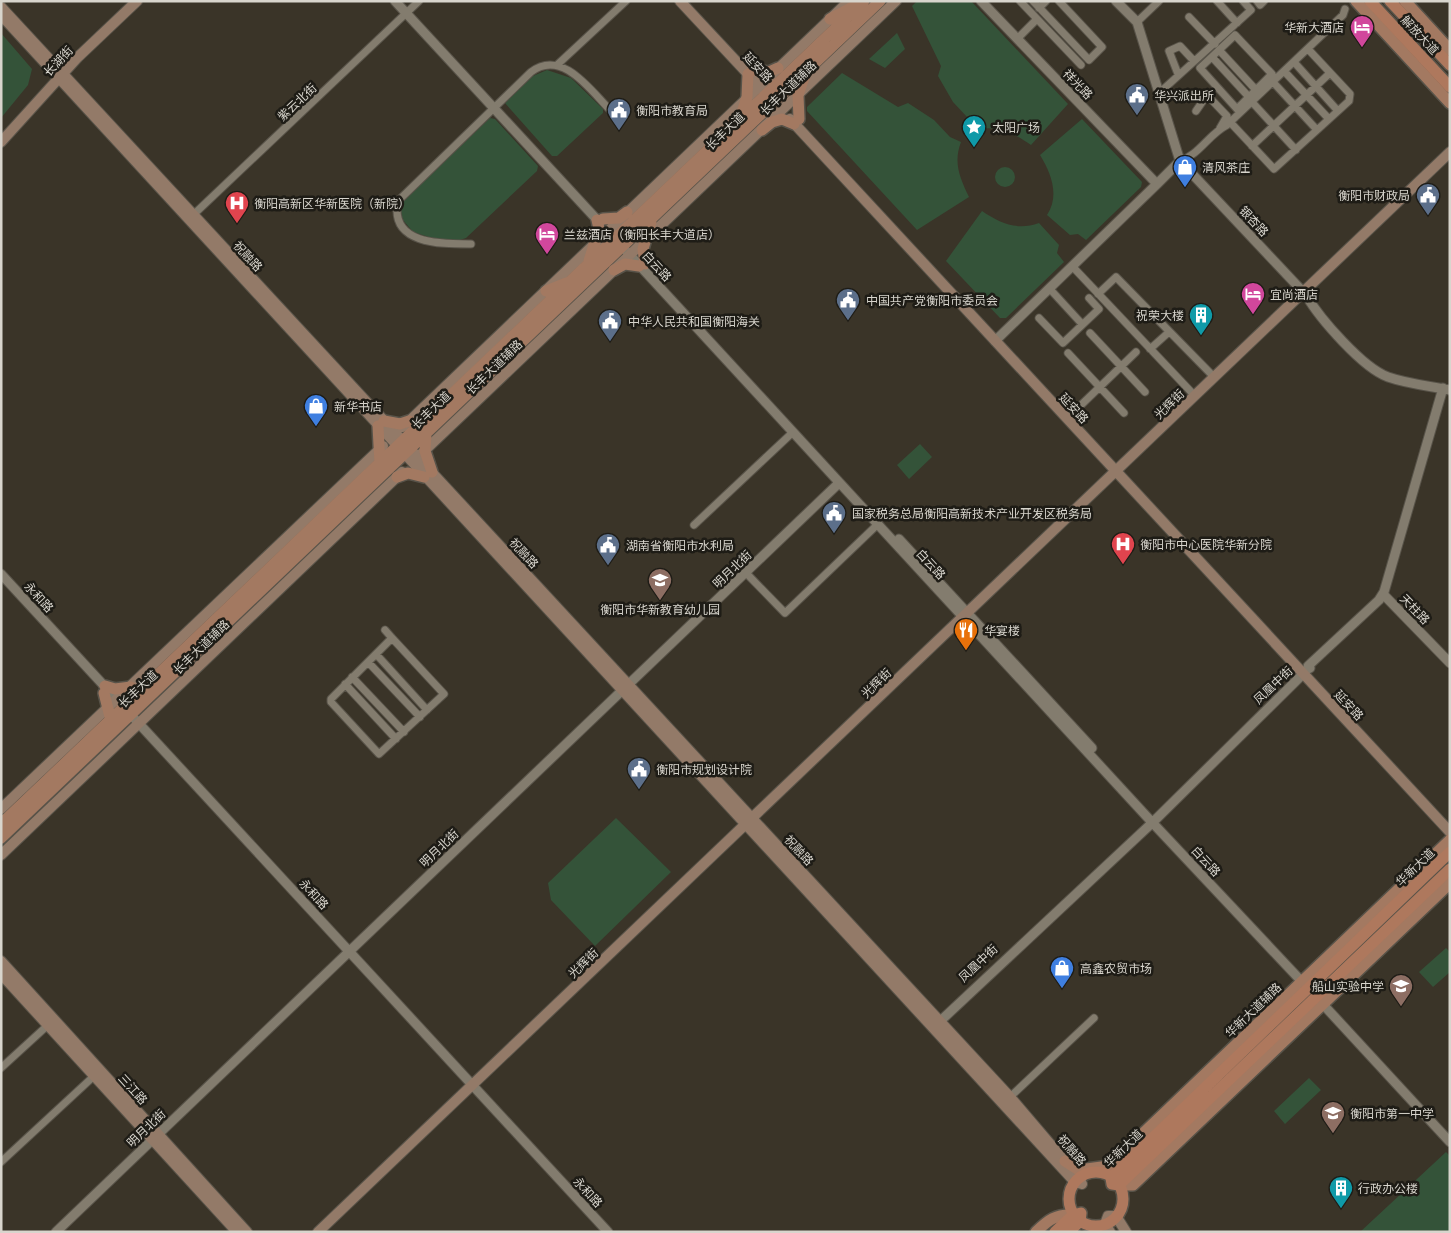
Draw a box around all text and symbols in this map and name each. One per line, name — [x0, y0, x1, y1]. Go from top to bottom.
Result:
street label: 解放大道 — [1397, 12, 1443, 58]
hotel icon: 华新大酒店 — [1349, 14, 1375, 48]
place label: 华新大酒店 — [1284, 19, 1344, 36]
street label: 长湖街 — [40, 42, 76, 80]
street label: 延安路 — [740, 48, 776, 86]
street label: 长丰大道辅路 — [756, 57, 820, 119]
street label: 祥光路 — [1059, 65, 1097, 103]
street label: 紫云北街 — [274, 79, 320, 125]
public building icon: 华兴派出所 — [1124, 82, 1150, 116]
place label: 华兴派出所 — [1154, 87, 1214, 104]
public building icon: 衡阳市教育局 — [606, 97, 632, 131]
place label: 衡阳市教育局 — [636, 102, 708, 119]
street label: 长丰大道 — [702, 108, 748, 154]
place icon: 太阳广场 — [961, 114, 987, 148]
place label: 太阳广场 — [992, 119, 1040, 136]
shop icon: 清风茶庄 — [1172, 154, 1198, 188]
place label: 清风茶庄 — [1202, 159, 1250, 176]
public building icon: 衡阳市财政局 — [1415, 182, 1441, 216]
place label: 衡阳市财政局 — [1338, 187, 1410, 204]
hospital icon: 衡阳高新区华新医院（新院） — [224, 190, 250, 224]
place label: 衡阳高新区华新医院（新院） — [254, 195, 410, 212]
street label: 银杏路 — [1236, 202, 1272, 240]
hotel icon: 兰兹酒店（衡阳长丰大道店） — [534, 221, 560, 255]
place label: 兰兹酒店（衡阳长丰大道店） — [564, 226, 720, 243]
street label: 祝融路 — [230, 237, 266, 275]
street label: 白云路 — [639, 247, 675, 285]
hotel icon: 宜尚酒店 — [1240, 281, 1266, 315]
place label: 宜尚酒店 — [1270, 286, 1318, 303]
public building icon: 中国共产党衡阳市委员会 — [835, 287, 861, 321]
place label: 中国共产党衡阳市委员会 — [866, 292, 998, 309]
building icon: 祝荣大楼 — [1188, 302, 1214, 336]
place label: 祝荣大楼 — [1136, 307, 1184, 324]
public building icon: 中华人民共和国衡阳海关 — [597, 308, 623, 342]
place label: 中华人民共和国衡阳海关 — [628, 313, 760, 330]
street label: 长丰大道辅路 — [462, 336, 526, 398]
street label: 光辉街 — [1150, 385, 1188, 423]
street label: 长丰大道 — [408, 387, 454, 433]
street label: 延安路 — [1056, 389, 1092, 427]
shop icon: 新华书店 — [303, 393, 329, 427]
place label: 新华书店 — [334, 398, 382, 415]
public building icon: 国家税务总局衡阳高新技术产业开发区税务局 — [821, 500, 847, 534]
place label: 国家税务总局衡阳高新技术产业开发区税务局 — [852, 505, 1092, 522]
hospital icon: 衡阳市中心医院华新分院 — [1110, 531, 1136, 565]
public building icon: 湖南省衡阳市水利局 — [595, 532, 621, 566]
street label: 祝融路 — [506, 534, 542, 572]
place label: 衡阳市中心医院华新分院 — [1140, 536, 1272, 553]
place label: 湖南省衡阳市水利局 — [626, 537, 734, 554]
street label: 白云路 — [913, 545, 949, 583]
street label: 明月北街 — [709, 546, 755, 592]
school or university icon: 衡阳市华新教育幼儿园 — [647, 567, 673, 601]
street label: 永和路 — [21, 578, 57, 616]
street label: 天柱路 — [1396, 590, 1434, 628]
place label: 衡阳市华新教育幼儿园 — [600, 601, 720, 618]
street label: 长丰大道辅路 — [169, 616, 233, 678]
restaurant icon: 华宴楼 — [953, 617, 979, 651]
place label: 华宴楼 — [984, 622, 1020, 639]
street label: 凤凰中街 — [1250, 662, 1296, 708]
street label: 光辉街 — [857, 664, 895, 702]
street label: 长丰大道 — [115, 666, 161, 712]
street label: 延安路 — [1331, 686, 1367, 724]
public building icon: 衡阳市规划设计院 — [626, 756, 652, 790]
place label: 衡阳市规划设计院 — [656, 761, 752, 778]
street label: 明月北街 — [416, 825, 462, 871]
street label: 祝融路 — [781, 831, 817, 869]
street label: 白云路 — [1188, 842, 1224, 880]
street label: 华新大道 — [1392, 844, 1438, 890]
street label: 永和路 — [296, 875, 332, 913]
street label: 凤凰中街 — [955, 940, 1001, 986]
street label: 光辉街 — [564, 944, 602, 982]
shop icon: 高鑫农贸市场 — [1049, 955, 1075, 989]
place label: 高鑫农贸市场 — [1080, 960, 1152, 977]
school or university icon: 船山实验中学 — [1388, 973, 1414, 1007]
place label: 船山实验中学 — [1312, 978, 1384, 995]
street label: 华新大道辅路 — [1221, 979, 1285, 1041]
street label: 三江路 — [115, 1070, 151, 1108]
school or university icon: 衡阳市第一中学 — [1320, 1100, 1346, 1134]
street label: 明月北街 — [123, 1105, 169, 1151]
place label: 衡阳市第一中学 — [1350, 1105, 1434, 1122]
street label: 华新大道 — [1100, 1125, 1146, 1171]
street label: 祝融路 — [1054, 1131, 1090, 1169]
street label: 永和路 — [570, 1173, 606, 1211]
building icon: 行政办公楼 — [1328, 1175, 1354, 1209]
place label: 行政办公楼 — [1358, 1180, 1418, 1197]

